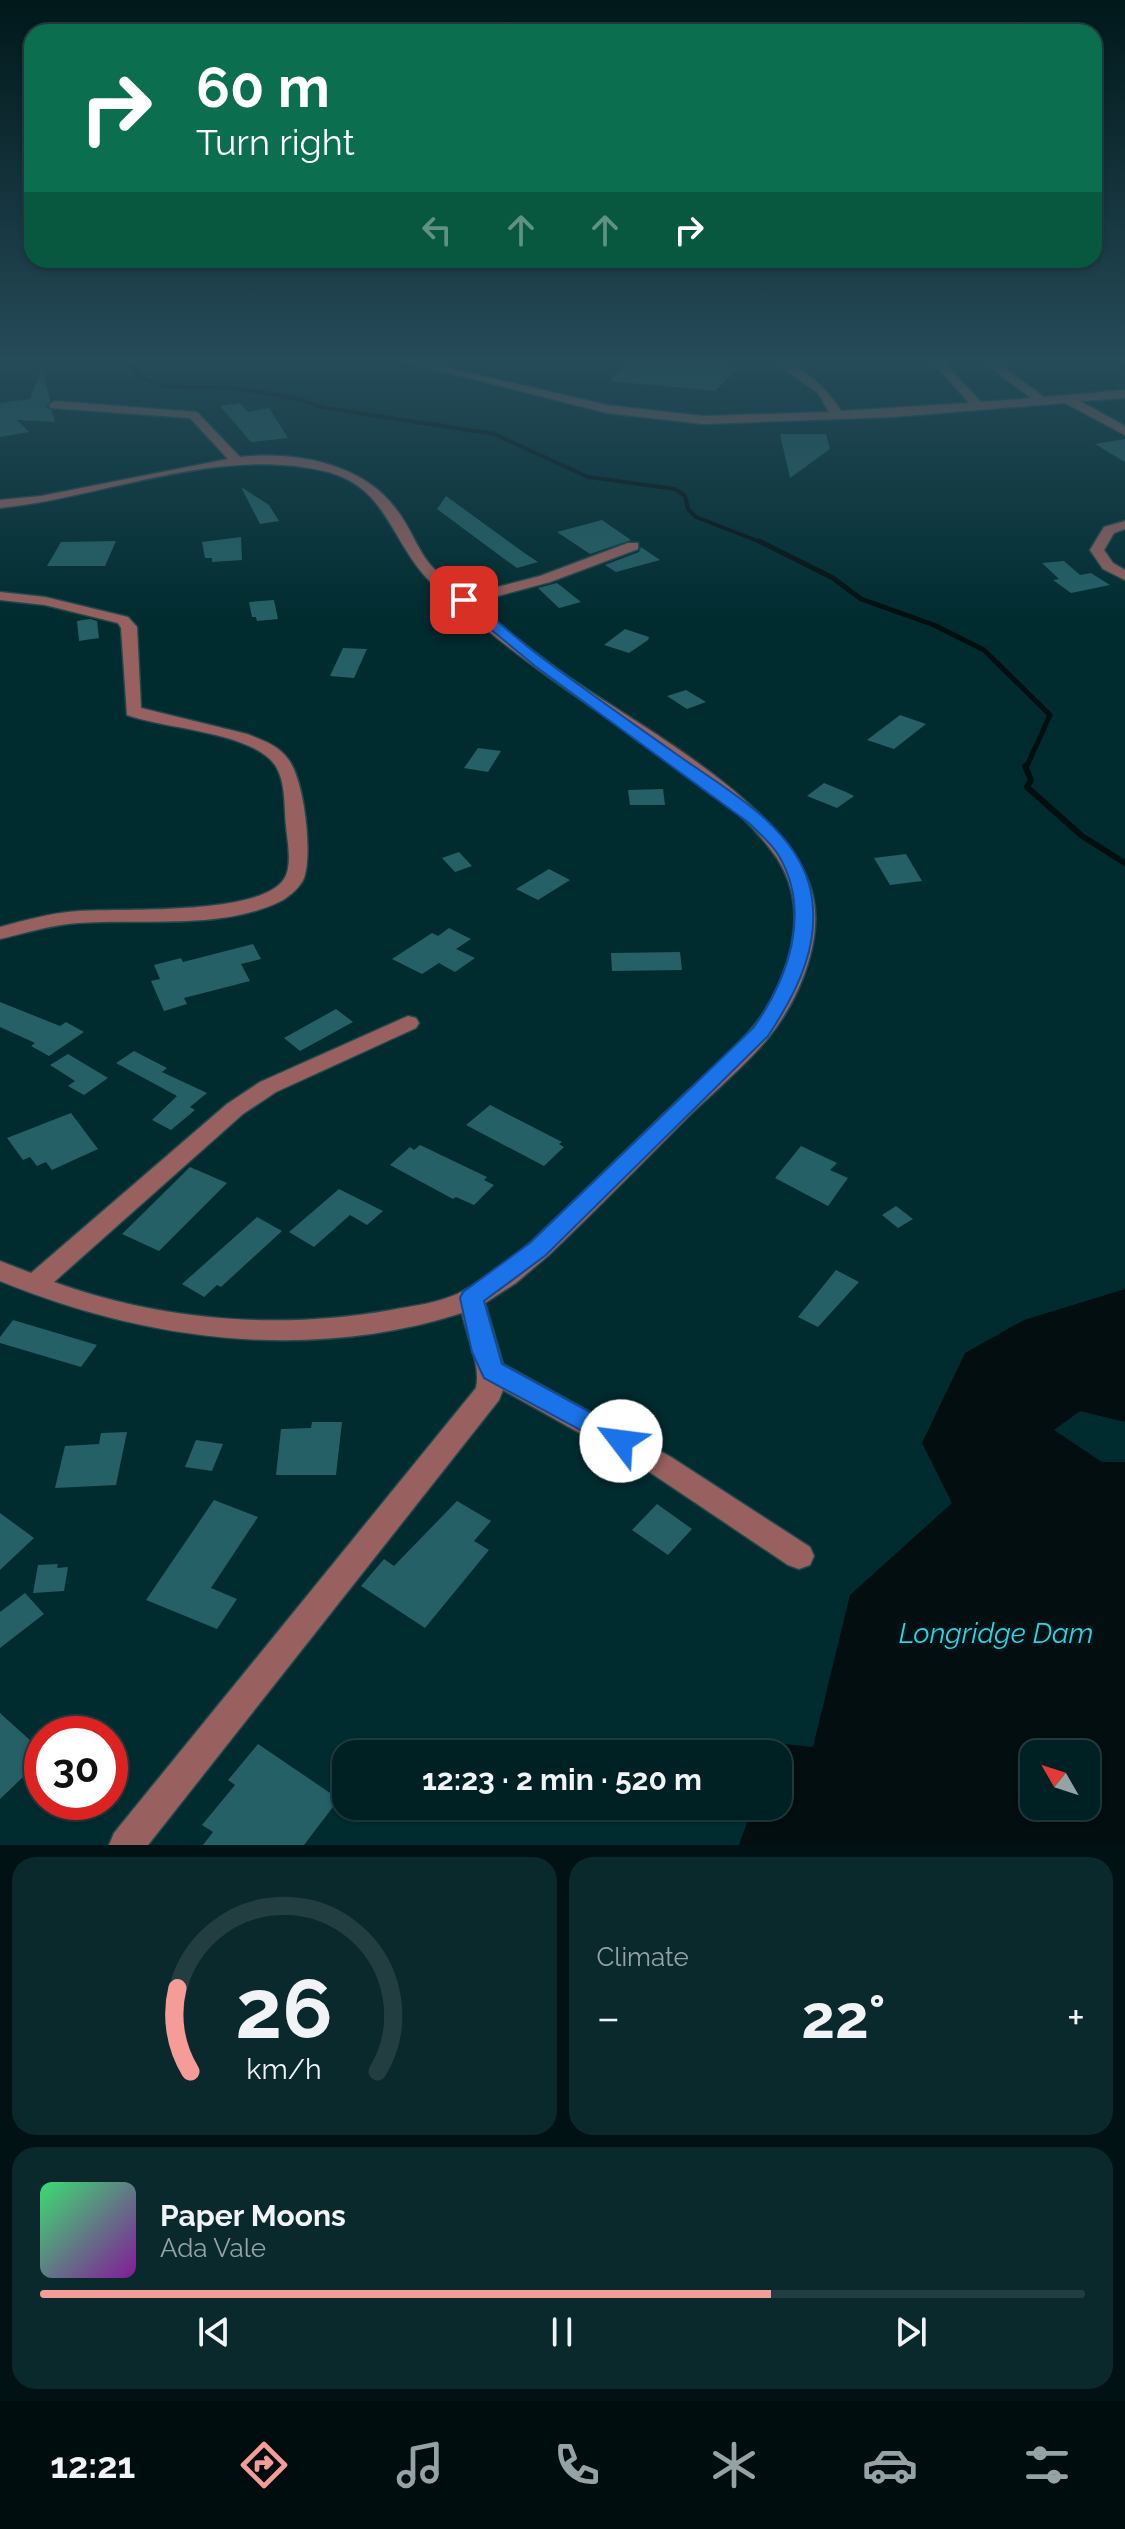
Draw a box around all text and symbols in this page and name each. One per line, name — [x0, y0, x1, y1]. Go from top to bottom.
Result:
text: 60 m — [196, 54, 330, 120]
icon: right — [64, 56, 168, 160]
text: Turn right — [196, 121, 355, 163]
icon: left — [415, 208, 459, 252]
icon: ahead — [499, 208, 543, 252]
icon: ahead — [583, 208, 627, 252]
icon: right — [667, 208, 711, 252]
pin — [430, 566, 498, 634]
icon: arrive — [442, 578, 486, 622]
position arrow — [579, 1399, 663, 1483]
water label: Longridge Dam — [899, 1617, 1093, 1650]
speed limit sign: 30 — [24, 1716, 128, 1820]
north arrow — [1020, 1740, 1100, 1820]
map controls — [1020, 1740, 1100, 1820]
text: 12:23 · 2 min · 520 m — [422, 1762, 702, 1797]
text: Climate — [597, 1942, 689, 1972]
text: 26 — [236, 1960, 333, 2057]
text: 22° — [801, 1982, 886, 2052]
text: − — [597, 1992, 620, 2043]
text: + — [1067, 1992, 1085, 2043]
text: km/h — [247, 2052, 322, 2086]
text: Paper Moons — [160, 2198, 346, 2233]
text: Ada Vale — [160, 2233, 266, 2263]
icon: previous — [192, 2310, 236, 2354]
icon: pause — [540, 2310, 584, 2354]
icon: next — [889, 2310, 933, 2354]
icon: directions — [236, 2437, 292, 2493]
icon: music — [392, 2437, 448, 2493]
icon: phone — [549, 2437, 605, 2493]
icon: climate — [706, 2437, 762, 2493]
icon: car — [862, 2437, 918, 2493]
icon: filters — [1019, 2437, 1075, 2493]
text: 12:21 — [50, 2444, 135, 2486]

